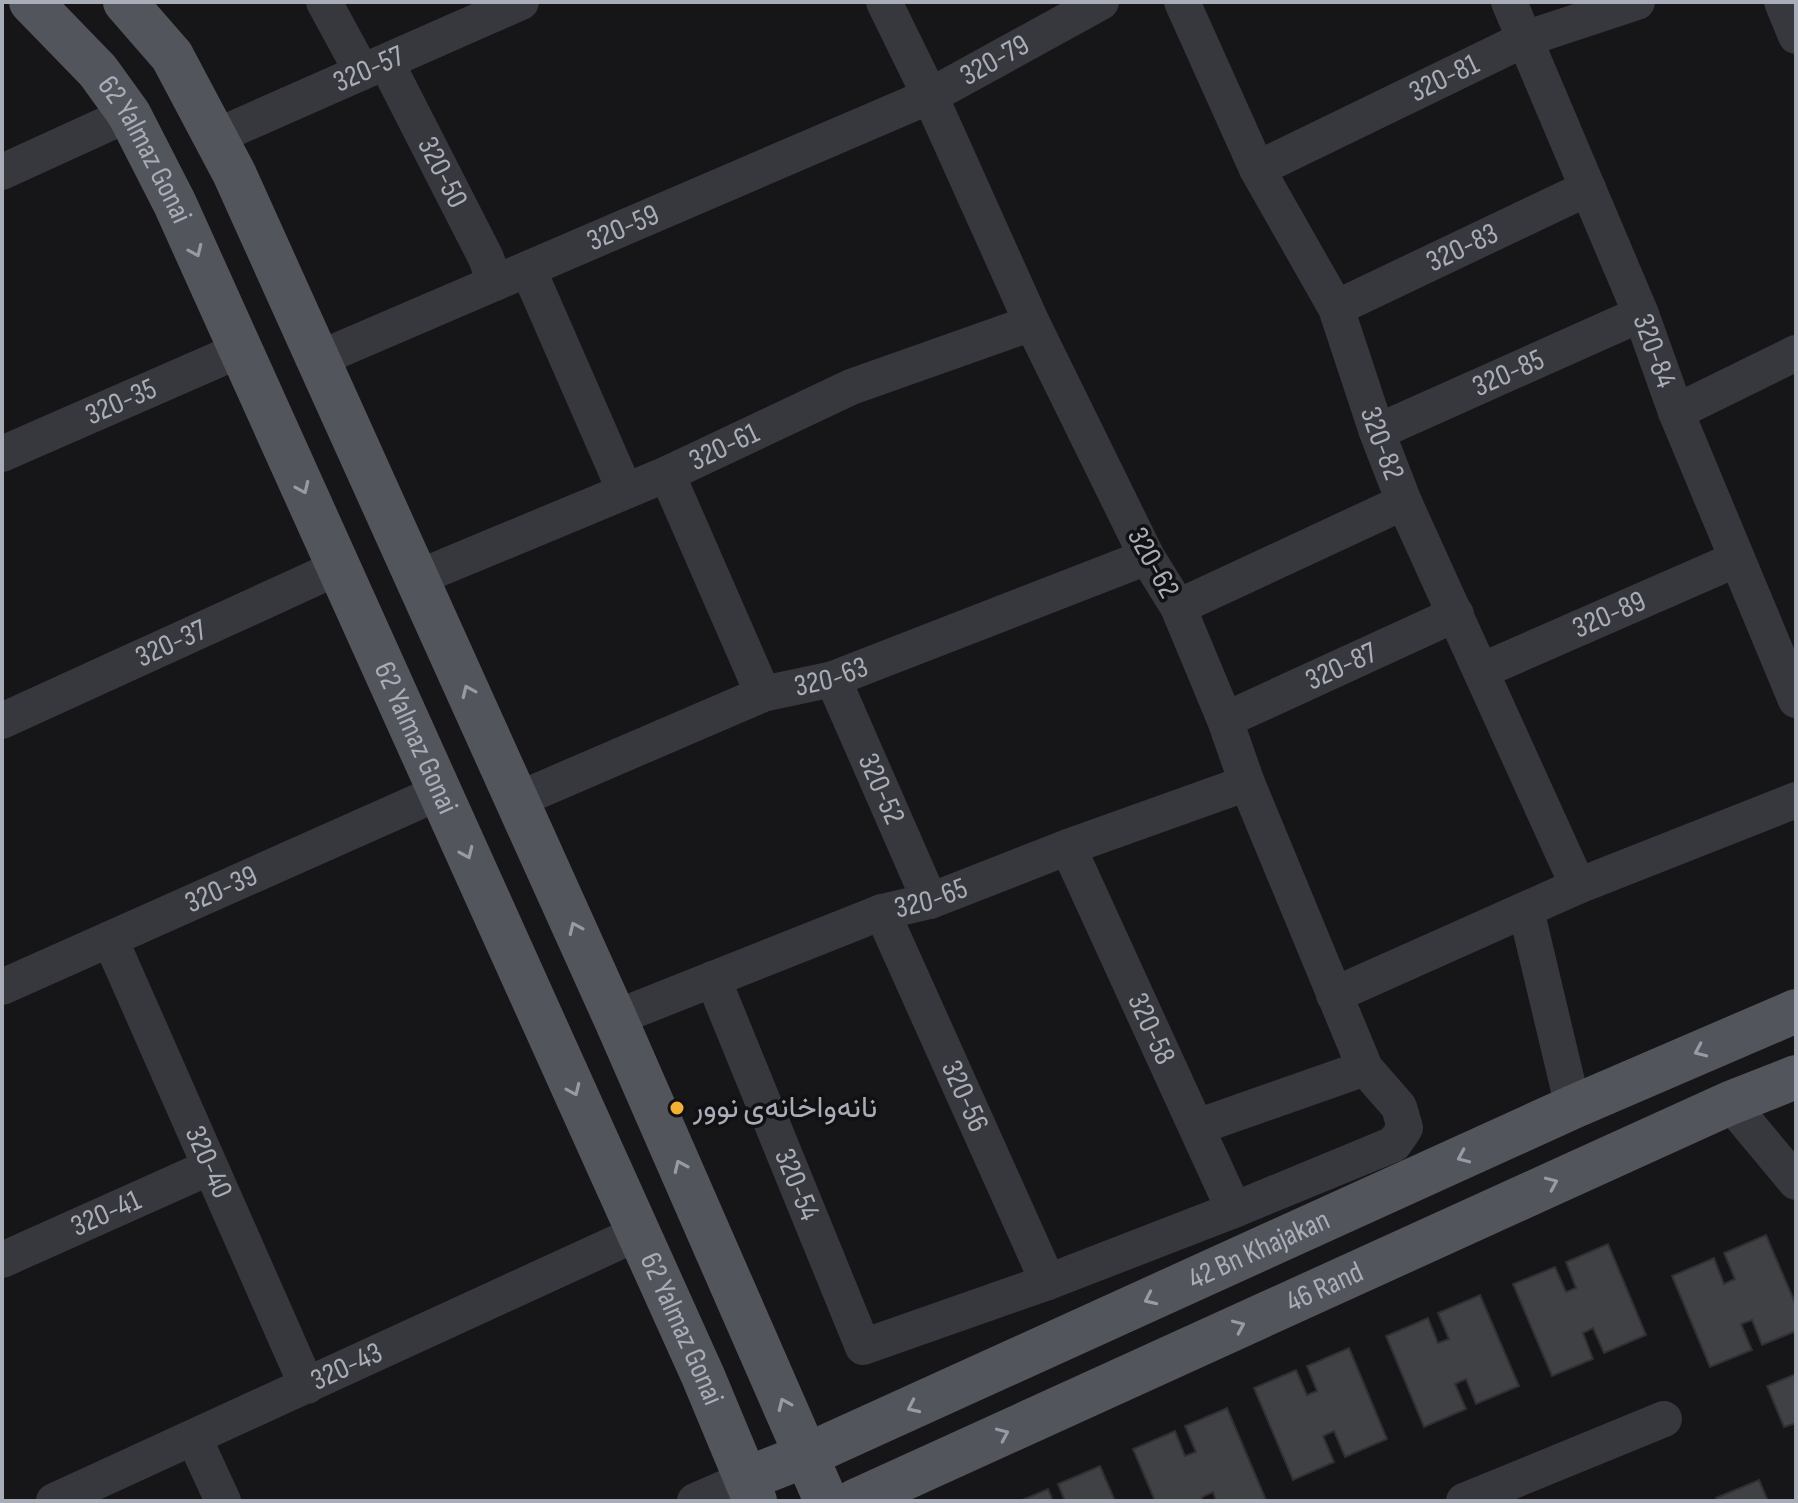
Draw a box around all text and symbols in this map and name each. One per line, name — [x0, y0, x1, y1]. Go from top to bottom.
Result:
street label: 320-79 — [954, 27, 1036, 94]
street label: 320-57 — [328, 38, 410, 100]
street label: 320-81 — [1403, 46, 1485, 110]
street label: 62 Yalmaz Gonai — [89, 69, 199, 229]
street label: 320-50 — [409, 131, 475, 214]
street label: 320-59 — [582, 197, 664, 259]
street label: 320-83 — [1421, 215, 1504, 280]
one-way arrow — [186, 243, 202, 257]
street label: 320-84 — [1625, 309, 1684, 393]
street label: 320-85 — [1467, 342, 1550, 405]
street label: 320-35 — [80, 371, 162, 433]
street label: 320-82 — [1352, 402, 1412, 485]
street label: 320-61 — [683, 415, 765, 479]
one-way arrow — [293, 480, 309, 494]
street label: 320-62 — [1119, 521, 1187, 605]
street label: 320-89 — [1567, 583, 1651, 647]
street label: 320-37 — [130, 612, 212, 675]
street label: 320-87 — [1300, 635, 1383, 699]
street label: 320-63 — [791, 649, 873, 705]
street label: 62 Yalmaz Gonai — [366, 656, 465, 820]
one-way arrow — [462, 684, 478, 699]
street label: 320-52 — [850, 748, 912, 830]
one-way arrow — [457, 844, 473, 859]
street label: 320-39 — [180, 858, 263, 921]
street label: 320-65 — [891, 870, 973, 927]
one-way arrow — [568, 922, 584, 936]
street label: 320-58 — [1119, 987, 1183, 1070]
one-way arrow — [1694, 1042, 1709, 1058]
street label: 320-56 — [933, 1055, 996, 1138]
one-way arrow — [564, 1082, 580, 1096]
place label: نانەواخانەی نوور — [692, 1090, 877, 1126]
marker: نانەواخانەی نوور — [668, 1099, 686, 1117]
street label: 320-40 — [177, 1121, 240, 1204]
street label: 320-54 — [766, 1143, 827, 1226]
one-way arrow — [1457, 1147, 1471, 1163]
one-way arrow — [674, 1159, 690, 1174]
one-way arrow — [1544, 1177, 1559, 1193]
street label: 320-41 — [66, 1182, 147, 1245]
street label: 42 Bn Khajakan — [1182, 1202, 1336, 1297]
street label: 62 Yalmaz Gonai — [632, 1247, 731, 1410]
street label: 46 Rand — [1280, 1254, 1369, 1320]
one-way arrow — [1143, 1289, 1158, 1305]
one-way arrow — [1231, 1320, 1245, 1336]
street label: 320-43 — [305, 1335, 388, 1399]
one-way arrow — [778, 1397, 794, 1412]
one-way arrow — [907, 1397, 921, 1413]
one-way arrow — [994, 1428, 1009, 1444]

